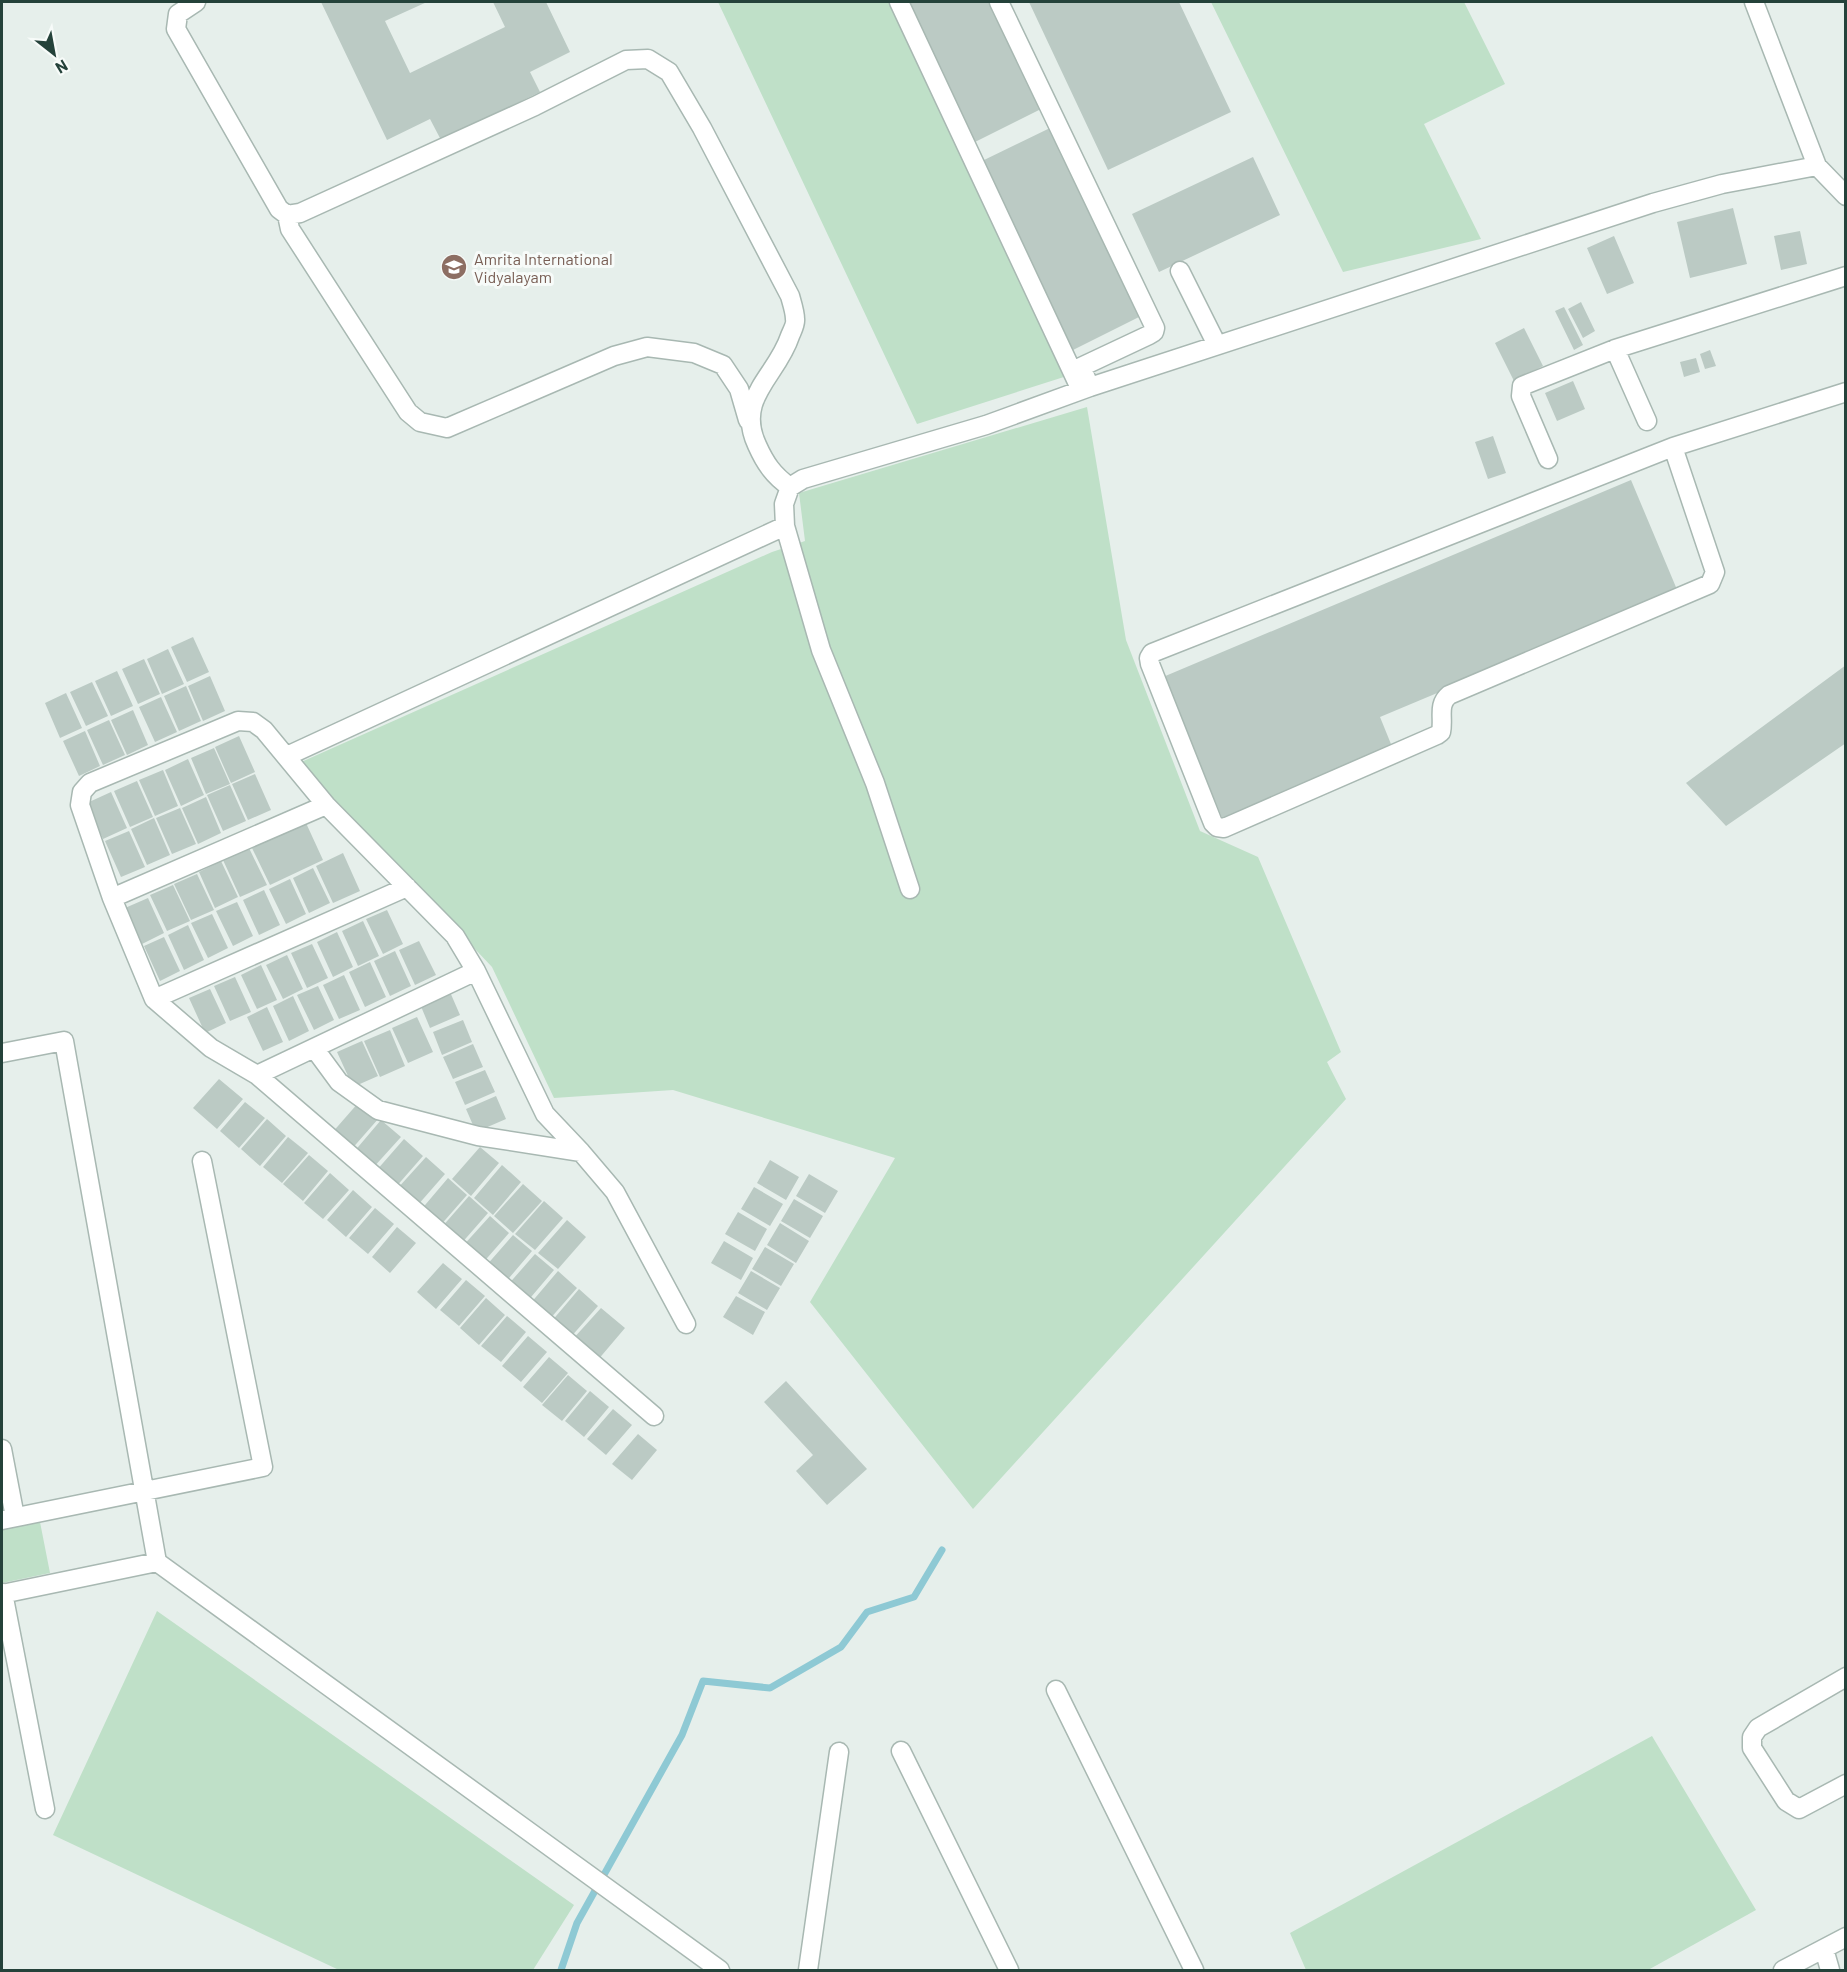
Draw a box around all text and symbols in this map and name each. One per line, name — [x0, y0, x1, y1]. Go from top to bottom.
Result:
north arrow — [24, 24, 84, 84]
text: N — [53, 56, 71, 78]
place label: Amrita International Vidyalayam — [474, 249, 613, 286]
school or university icon: Amrita International Vidyalayam — [439, 252, 469, 282]

